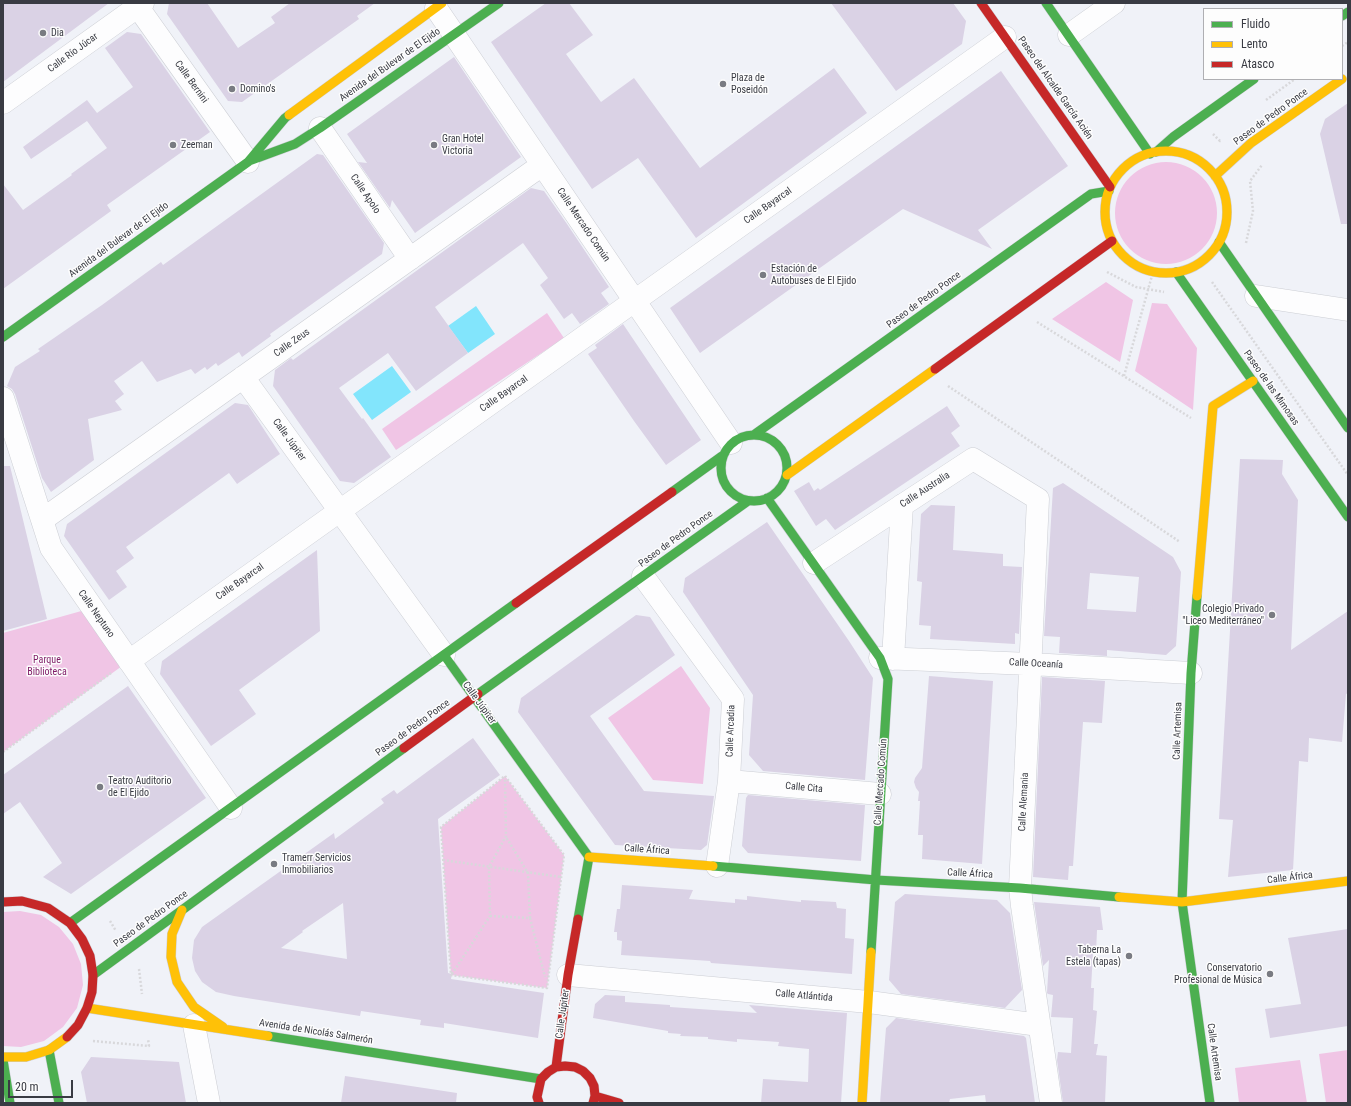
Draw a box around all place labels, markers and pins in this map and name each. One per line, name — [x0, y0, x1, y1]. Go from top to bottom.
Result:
place label: Dia — [51, 27, 64, 39]
marker: Dia — [38, 28, 48, 38]
place label: Plaza de Poseidón — [731, 72, 768, 96]
marker: Plaza de Poseidón — [718, 79, 728, 89]
place label: Domino's — [240, 83, 276, 95]
marker: Domino's — [227, 84, 237, 94]
place label: Gran Hotel Victoria — [442, 133, 484, 156]
place label: Zeeman — [181, 139, 213, 151]
marker: Zeeman — [168, 140, 178, 150]
marker: Gran Hotel Victoria — [429, 140, 439, 150]
place label: Estación de Autobuses de El Ejido — [771, 263, 856, 286]
marker: Estación de Autobuses de El Ejido — [758, 270, 768, 280]
place label: Colegio Privado "Liceo Mediterráneo" — [1182, 603, 1264, 626]
marker: Colegio Privado "Liceo Mediterráneo" — [1267, 610, 1277, 620]
place label: Teatro Auditorio de El Ejido — [108, 775, 171, 798]
marker: Teatro Auditorio de El Ejido — [95, 782, 105, 792]
place label: Tramerr Servicios Inmobiliarios — [282, 852, 351, 876]
marker: Tramerr Servicios Inmobiliarios — [269, 859, 279, 869]
place label: Taberna La Estela (tapas) — [1066, 944, 1121, 968]
marker: Taberna La Estela (tapas) — [1124, 951, 1134, 961]
place label: Conservatorio Profesional de Música — [1174, 962, 1262, 986]
marker: Conservatorio Profesional de Música — [1265, 969, 1275, 979]

